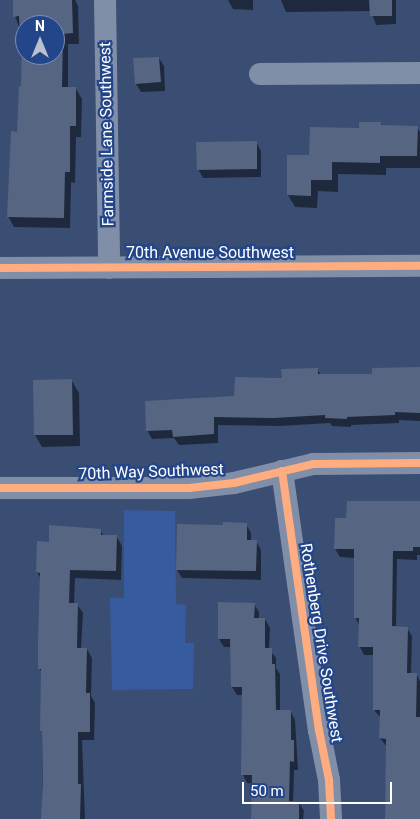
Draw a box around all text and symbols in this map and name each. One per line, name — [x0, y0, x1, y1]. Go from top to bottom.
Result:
north arrow — [15, 15, 65, 65]
text: N — [35, 18, 45, 34]
street label: Farmside Lane Southwest — [96, 42, 118, 226]
street label: 70th Avenue Southwest — [126, 243, 294, 263]
street label: 70th Way Southwest — [78, 460, 224, 484]
street label: Rothenberg Drive Southwest — [296, 542, 346, 744]
scale bar — [245, 772, 395, 804]
text: 50 m — [250, 782, 284, 800]

